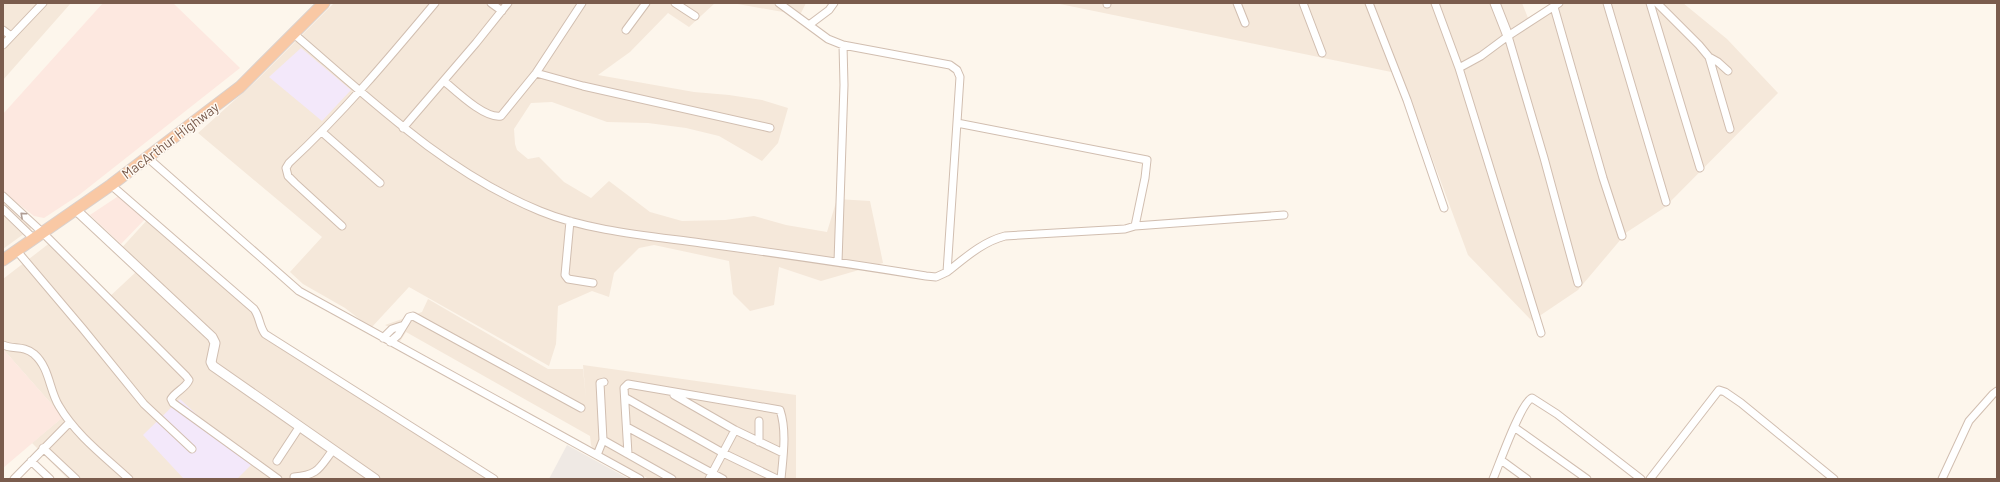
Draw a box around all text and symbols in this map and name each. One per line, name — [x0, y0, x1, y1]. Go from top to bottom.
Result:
street label: MacArthur Highway — [118, 98, 222, 182]
one-way arrow — [20, 212, 28, 219]

